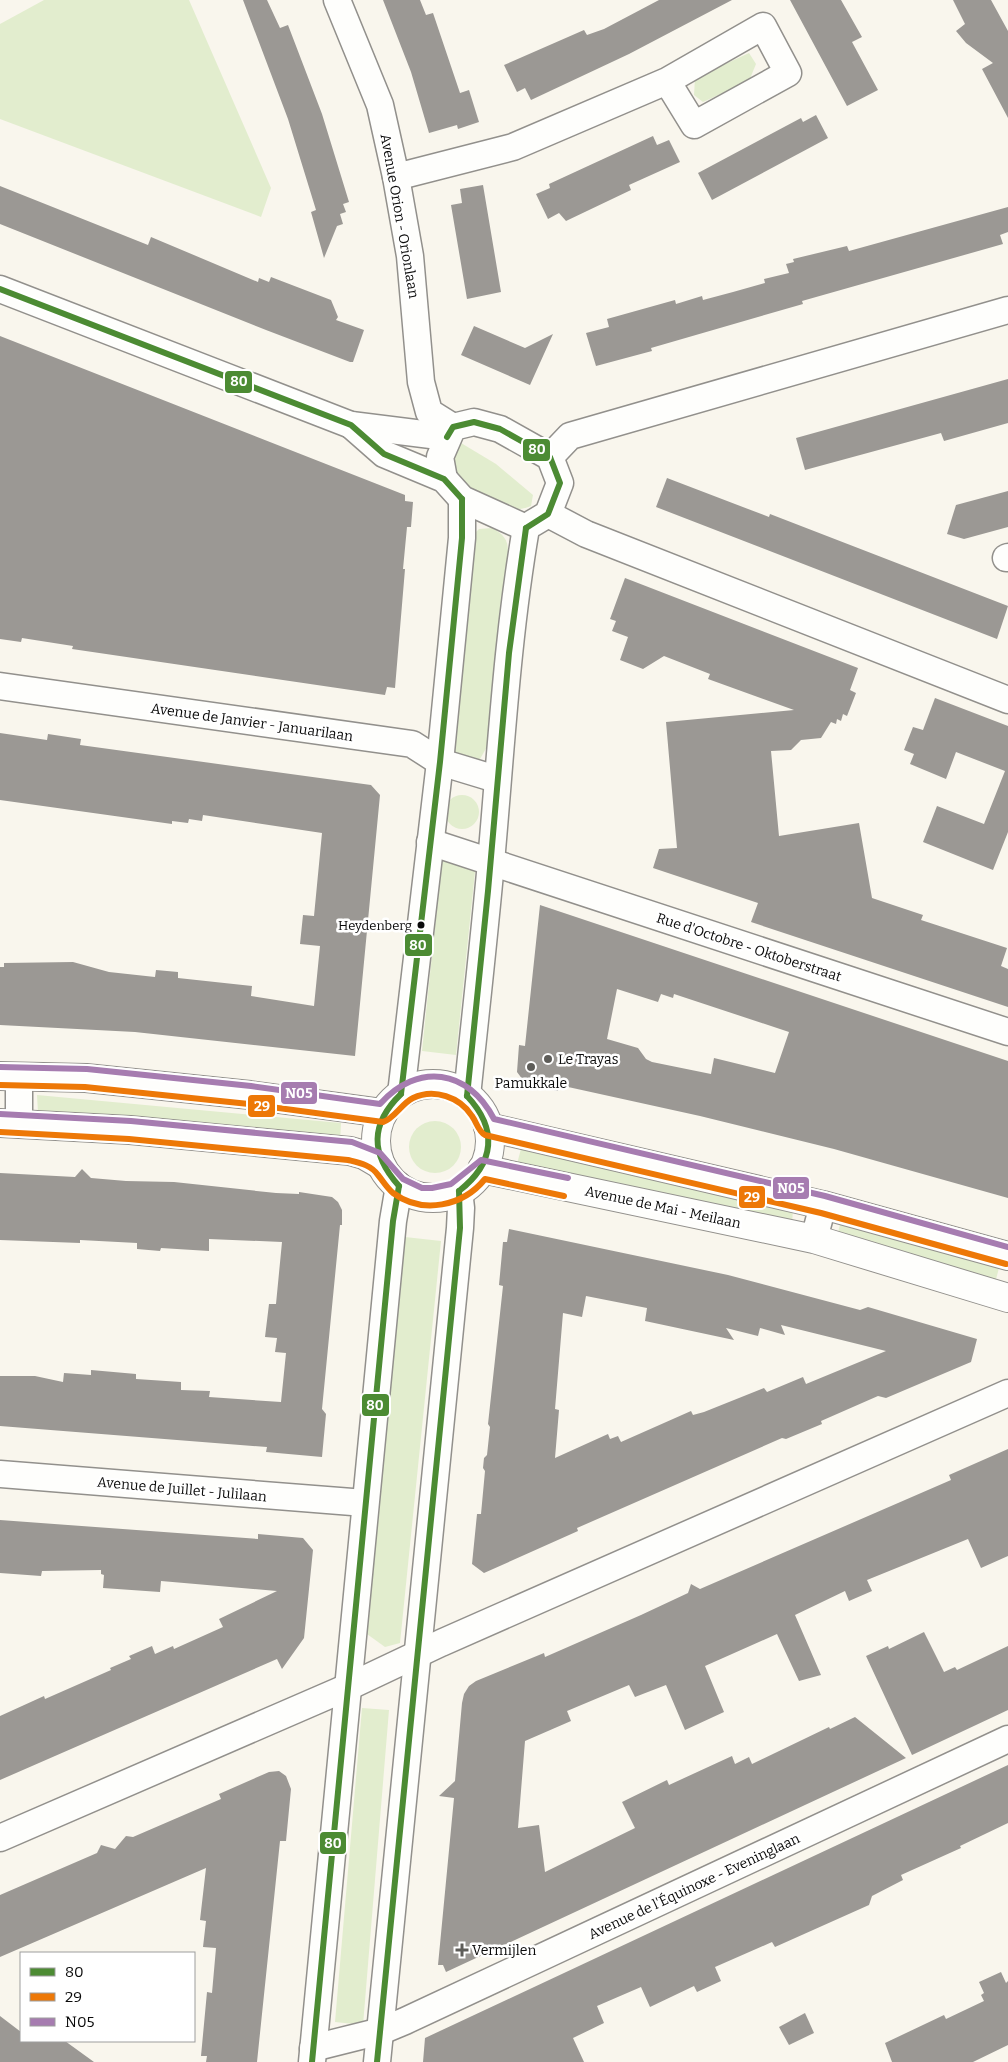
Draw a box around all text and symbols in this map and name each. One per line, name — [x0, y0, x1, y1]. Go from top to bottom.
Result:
street label: Avenue Orion - Orionlaan — [377, 133, 422, 300]
line badge: 80 — [224, 370, 253, 394]
text: 80 — [230, 373, 248, 390]
line badge: 80 — [522, 438, 551, 462]
text: 80 — [528, 441, 546, 458]
street label: Avenue de Janvier - Januarilaan — [150, 700, 354, 745]
street label: Rue d'Octobre - Oktoberstraat — [654, 909, 844, 985]
place label: Heydenberg — [338, 918, 412, 933]
marker: Heydenberg — [416, 920, 426, 930]
line badge: 80 — [404, 933, 433, 957]
text: 80 — [409, 937, 427, 954]
place label: Le Trayas — [558, 1051, 618, 1068]
marker: Le Trayas — [542, 1053, 554, 1065]
marker: Pamukkale — [525, 1061, 537, 1073]
place label: Pamukkale — [495, 1075, 567, 1092]
line badge: N05 — [280, 1081, 318, 1105]
text: N05 — [285, 1085, 313, 1102]
line badge: 29 — [247, 1094, 276, 1118]
text: 29 — [254, 1098, 270, 1115]
line badge: N05 — [772, 1176, 810, 1200]
text: N05 — [777, 1180, 805, 1197]
street label: Avenue de Mai - Meilaan — [583, 1183, 743, 1232]
line badge: 29 — [738, 1185, 766, 1209]
text: 29 — [744, 1189, 760, 1206]
line badge: 80 — [361, 1393, 390, 1417]
text: 80 — [366, 1397, 384, 1414]
street label: Avenue de Juillet - Julilaan — [96, 1474, 268, 1505]
street label: Avenue de l'Équinoxe - Eveninglaan — [585, 1829, 803, 1943]
line badge: 80 — [319, 1831, 347, 1855]
text: 80 — [324, 1835, 342, 1852]
place label: Vermijlen — [472, 1942, 536, 1959]
marker: Vermijlen — [456, 1944, 468, 1956]
legend — [20, 1952, 195, 2042]
text: 80 — [65, 1963, 84, 1981]
text: 29 — [65, 1988, 82, 2006]
text: N05 — [65, 2013, 95, 2031]

